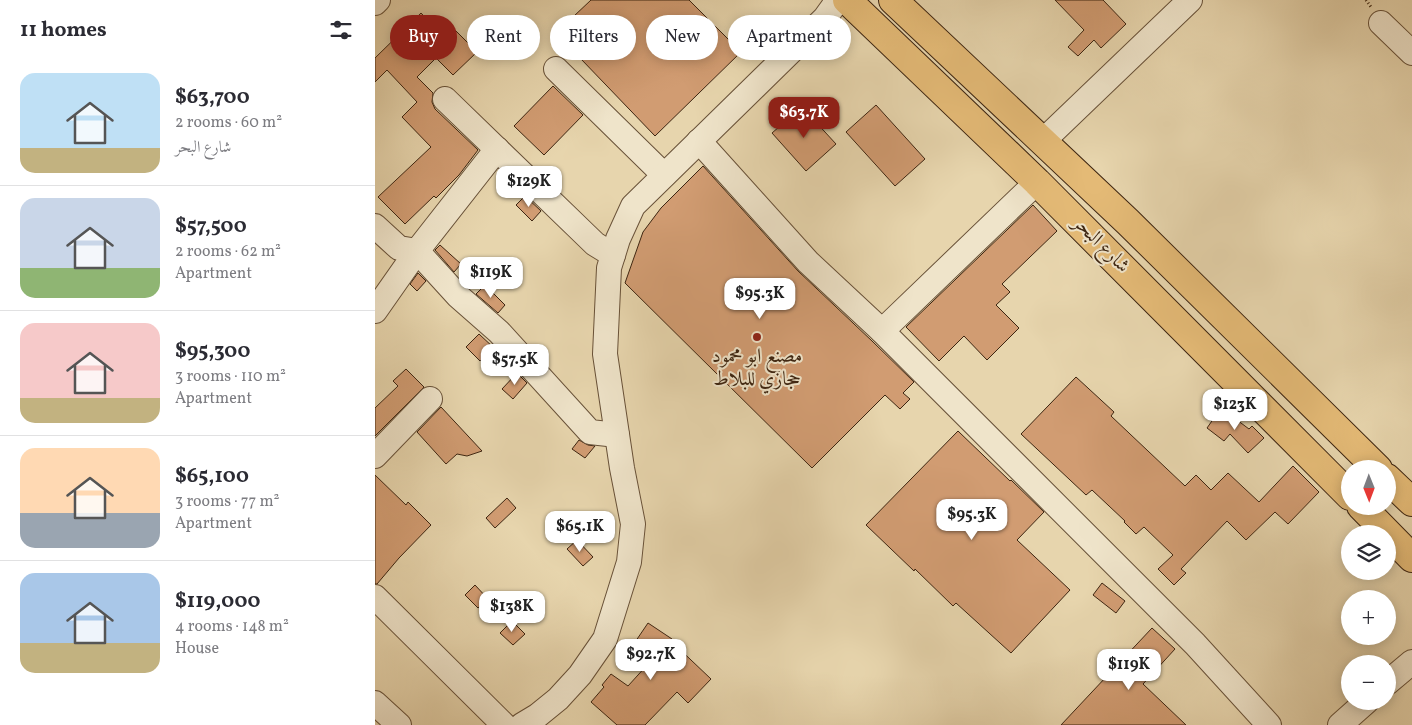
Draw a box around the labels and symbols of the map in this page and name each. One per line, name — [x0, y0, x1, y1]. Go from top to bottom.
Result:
pin: $63.7K — [763, 96, 845, 139]
pin: $129K — [494, 166, 564, 208]
street label: شارع البحر — [1063, 209, 1136, 281]
pin: $119K — [456, 256, 526, 299]
pin: $95.3K — [719, 278, 801, 320]
marker: مصنع ابو محمود حجازي للبلاط — [751, 331, 763, 343]
place label: مصنع ابو محمود حجازي للبلاط — [712, 343, 802, 394]
pin: $57.5K — [474, 344, 556, 386]
pin: $123K — [1200, 388, 1270, 431]
north arrow — [1341, 460, 1396, 515]
pin: $95.3K — [931, 498, 1013, 541]
pin: $65.1K — [539, 510, 621, 553]
pin: $138K — [477, 590, 547, 633]
pin: $92.7K — [610, 638, 692, 681]
pin: $119K — [1094, 648, 1164, 691]

